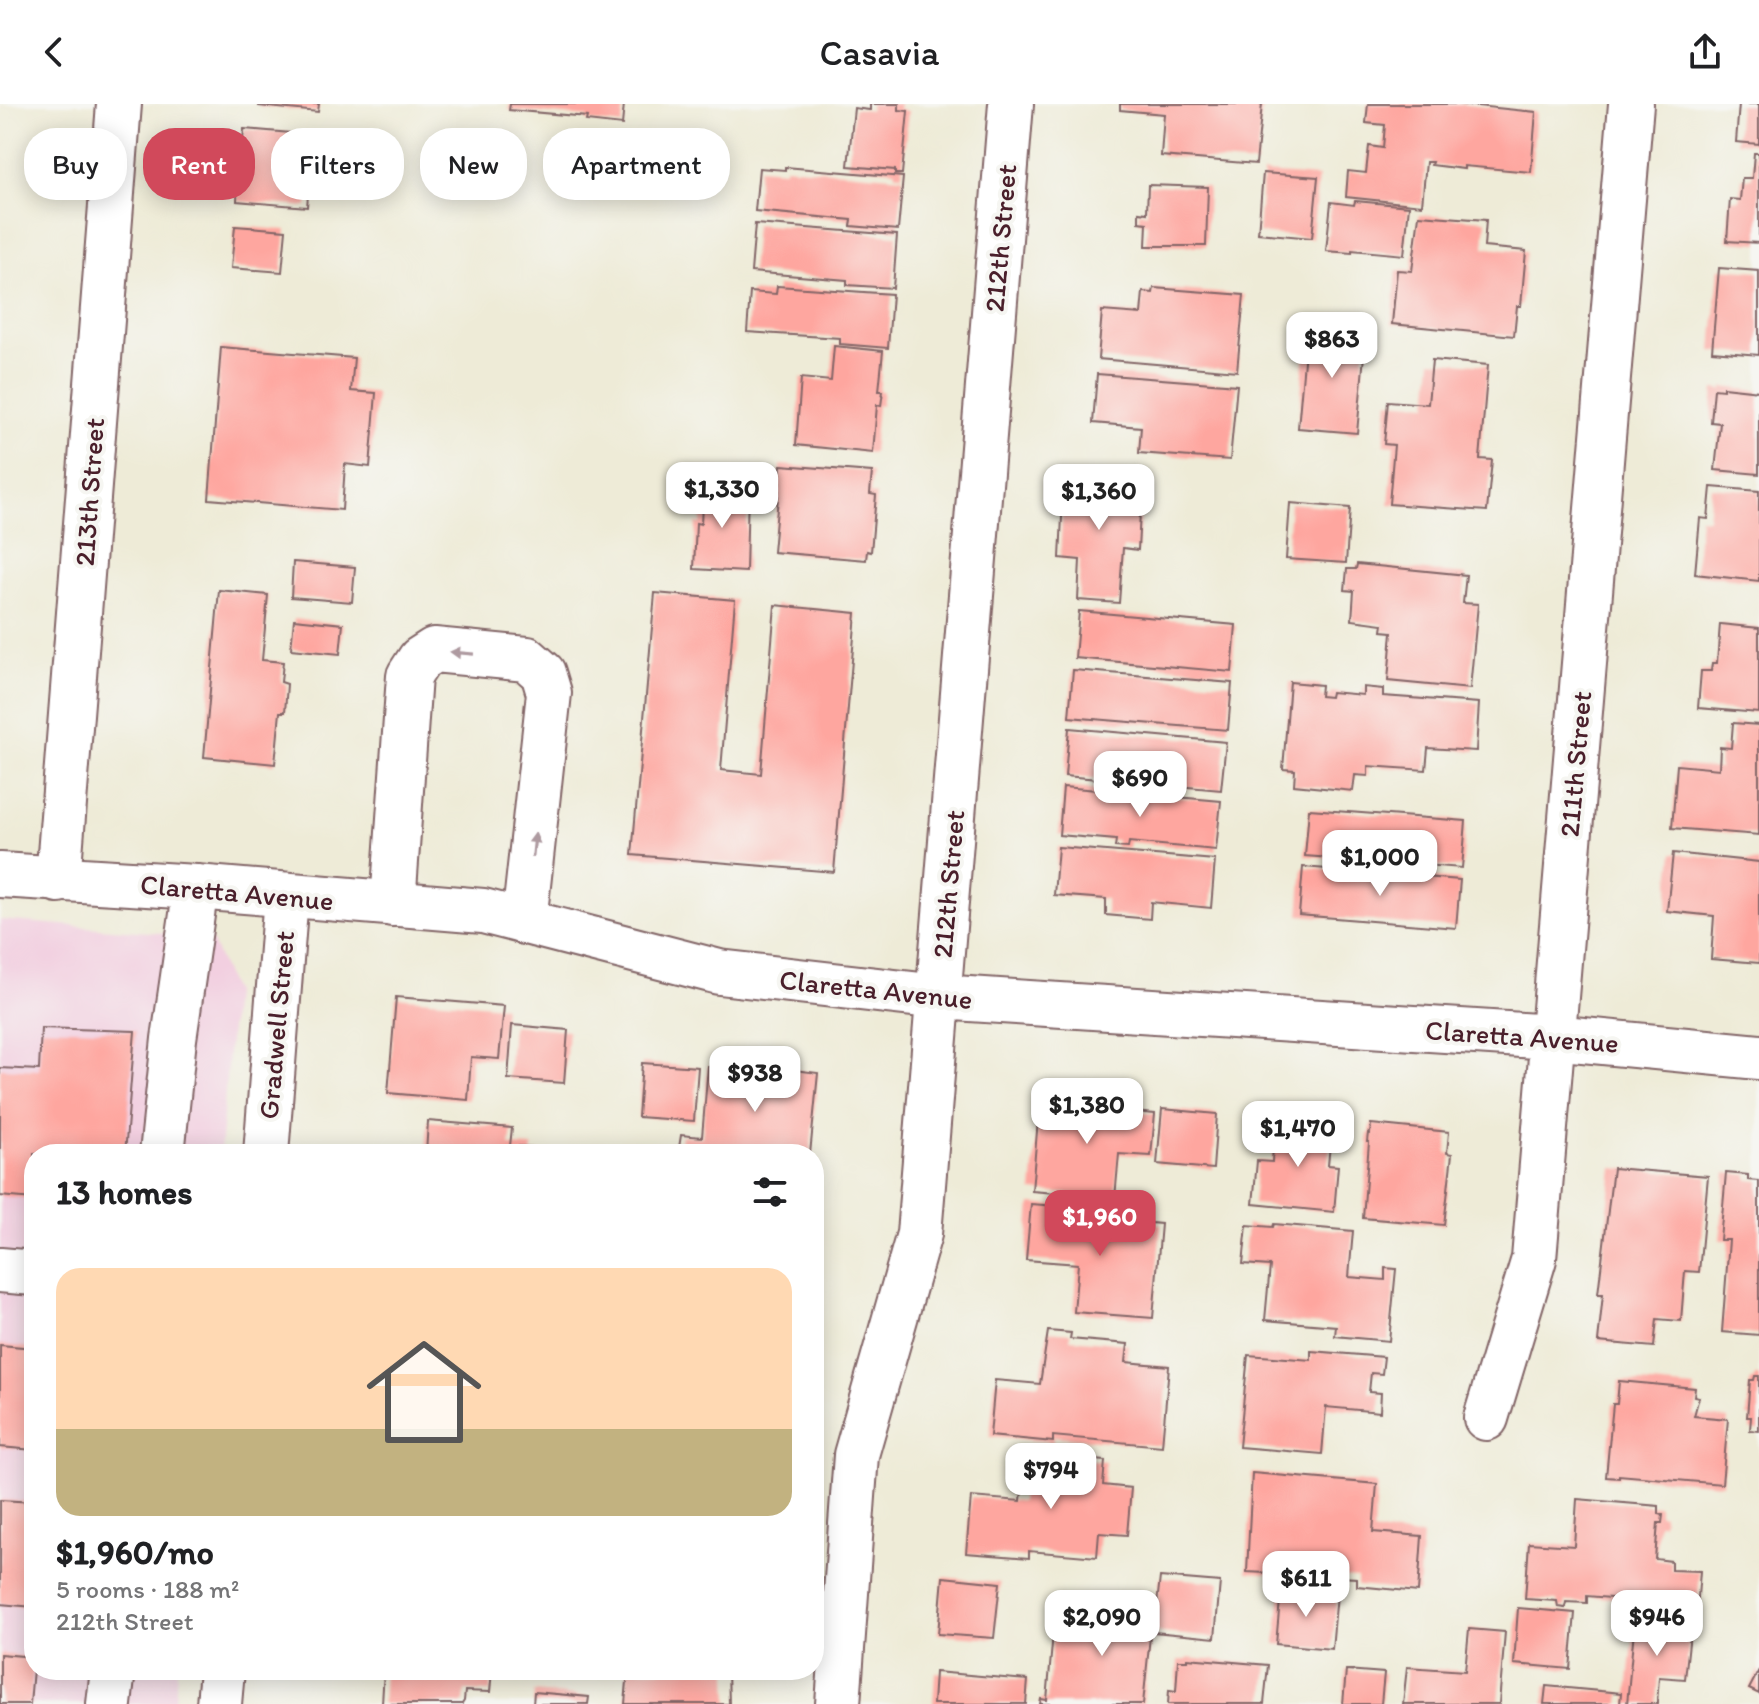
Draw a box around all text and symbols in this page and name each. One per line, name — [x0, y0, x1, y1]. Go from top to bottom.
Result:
icon: back — [32, 30, 76, 74]
icon: share — [1683, 30, 1727, 74]
text: Casavia — [819, 31, 940, 74]
chip: Buy — [24, 128, 127, 200]
chip: Rent — [143, 128, 255, 200]
chip: Filters — [271, 128, 404, 200]
chip: New — [420, 128, 527, 200]
chip: Apartment — [543, 128, 730, 200]
street label: 212th Street — [977, 163, 1023, 313]
pin: $863 — [1285, 312, 1379, 380]
text: $863 — [1304, 322, 1360, 354]
street label: 213th Street — [67, 417, 111, 567]
pin: $1,330 — [657, 462, 787, 530]
pin: $1,360 — [1034, 464, 1164, 532]
text: $1,330 — [684, 472, 760, 504]
text: $1,360 — [1061, 474, 1137, 506]
one-way arrow — [449, 646, 474, 659]
street label: 211th Street — [1552, 690, 1598, 838]
pin: $690 — [1093, 751, 1187, 819]
text: $690 — [1112, 761, 1168, 793]
street label: 212th Street — [925, 809, 971, 959]
pin: $1,000 — [1315, 830, 1445, 898]
one-way arrow — [528, 832, 541, 857]
text: $1,000 — [1340, 840, 1420, 872]
street label: Claretta Avenue — [139, 867, 335, 917]
street label: Gradwell Street — [251, 929, 301, 1121]
street label: Claretta Avenue — [778, 962, 974, 1016]
street label: Claretta Avenue — [1424, 1012, 1620, 1060]
pin: $938 — [708, 1046, 802, 1114]
text: $938 — [727, 1056, 783, 1088]
pin: $1,380 — [1022, 1078, 1152, 1146]
text: $1,380 — [1049, 1088, 1125, 1120]
pin: $1,470 — [1233, 1101, 1363, 1169]
text: $1,470 — [1260, 1111, 1336, 1143]
icon: filters — [748, 1170, 792, 1214]
text: 13 homes — [56, 1172, 192, 1213]
pin: $1,960 — [1035, 1190, 1165, 1258]
text: $1,960 — [1063, 1200, 1137, 1232]
icon: home — [352, 1320, 496, 1464]
pin: $794 — [1004, 1443, 1098, 1511]
text: $794 — [1023, 1453, 1079, 1485]
text: $1,960/mo — [56, 1532, 214, 1573]
pin: $611 — [1259, 1551, 1353, 1619]
text: $611 — [1280, 1561, 1332, 1593]
text: 5 rooms · 188 m² — [56, 1573, 239, 1605]
pin: $2,090 — [1037, 1590, 1167, 1658]
pin: $946 — [1610, 1590, 1704, 1658]
text: $2,090 — [1063, 1600, 1141, 1632]
text: $946 — [1629, 1600, 1685, 1632]
text: 212th Street — [56, 1605, 194, 1637]

